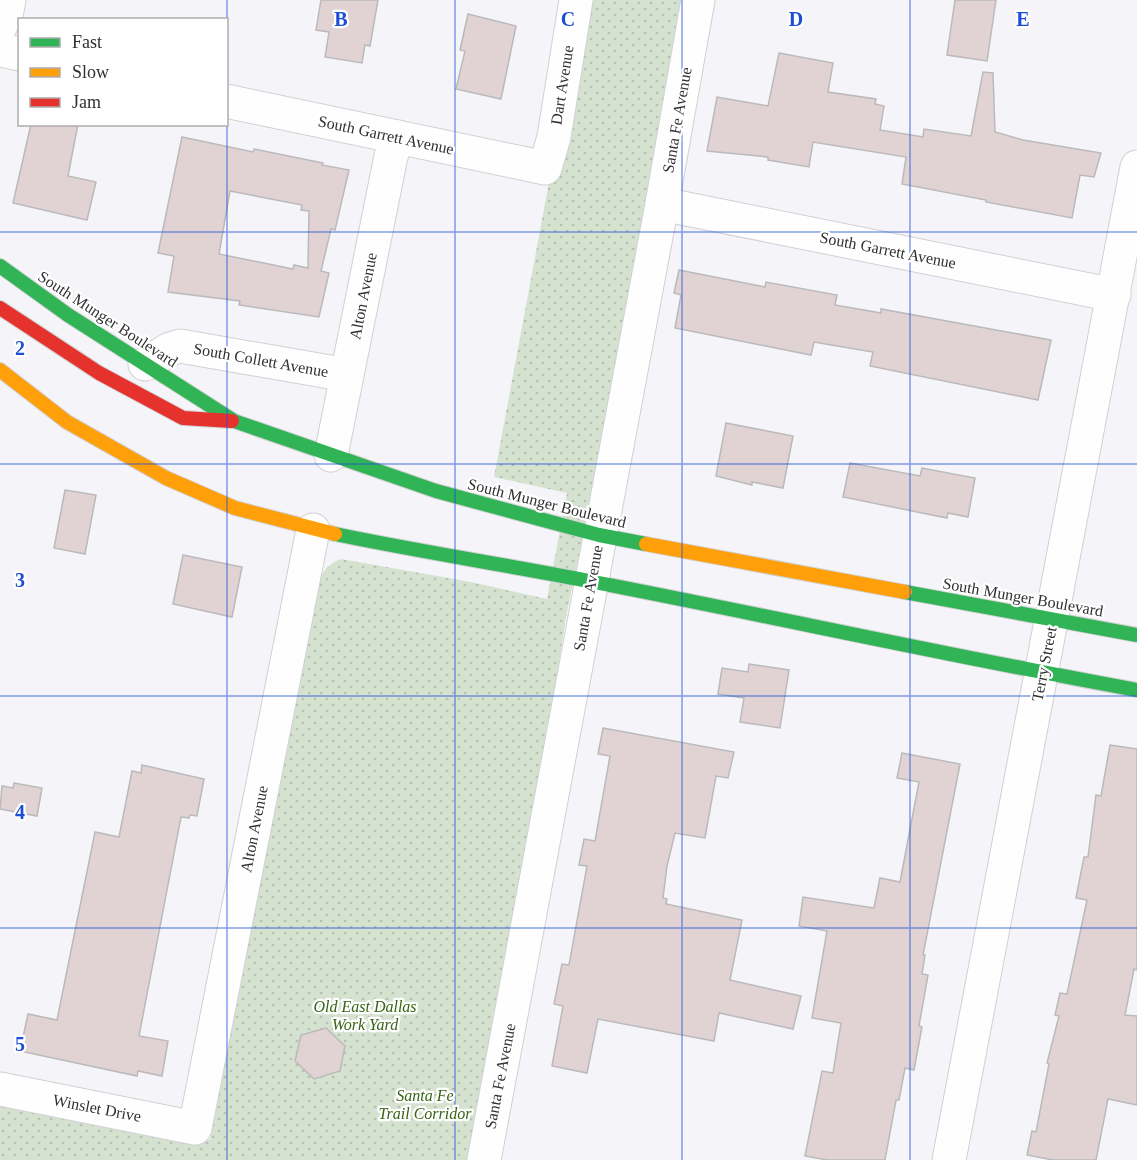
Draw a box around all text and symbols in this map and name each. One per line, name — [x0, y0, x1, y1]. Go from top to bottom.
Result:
text: B — [334, 8, 348, 30]
text: C — [561, 8, 575, 30]
text: D — [789, 8, 803, 30]
text: E — [1016, 8, 1030, 30]
legend — [18, 18, 228, 126]
text: Fast — [72, 32, 102, 52]
street label: Dart Avenue — [547, 44, 577, 126]
text: Slow — [72, 62, 109, 82]
street label: Santa Fe Avenue — [659, 66, 695, 174]
text: Jam — [72, 92, 101, 112]
street label: South Garrett Avenue — [317, 112, 455, 158]
street label: South Garrett Avenue — [818, 228, 958, 272]
street label: Alton Avenue — [346, 251, 380, 341]
street label: South Munger Boulevard — [35, 268, 181, 371]
text: 2 — [15, 337, 25, 359]
street label: South Collett Avenue — [192, 340, 330, 380]
street label: South Munger Boulevard — [466, 475, 628, 532]
street label: Santa Fe Avenue — [570, 544, 606, 652]
text: 3 — [15, 569, 25, 591]
street label: South Munger Boulevard — [941, 575, 1105, 620]
street label: Terry Street — [1028, 625, 1061, 703]
street label: Alton Avenue — [237, 784, 271, 874]
text: 4 — [15, 801, 25, 823]
park label: Old East Dallas Work Yard — [313, 998, 417, 1033]
street label: Santa Fe Avenue — [481, 1022, 519, 1130]
text: 5 — [15, 1033, 25, 1055]
park label: Santa Fe Trail Corridor — [379, 1087, 472, 1122]
street label: Winslet Drive — [51, 1091, 143, 1125]

